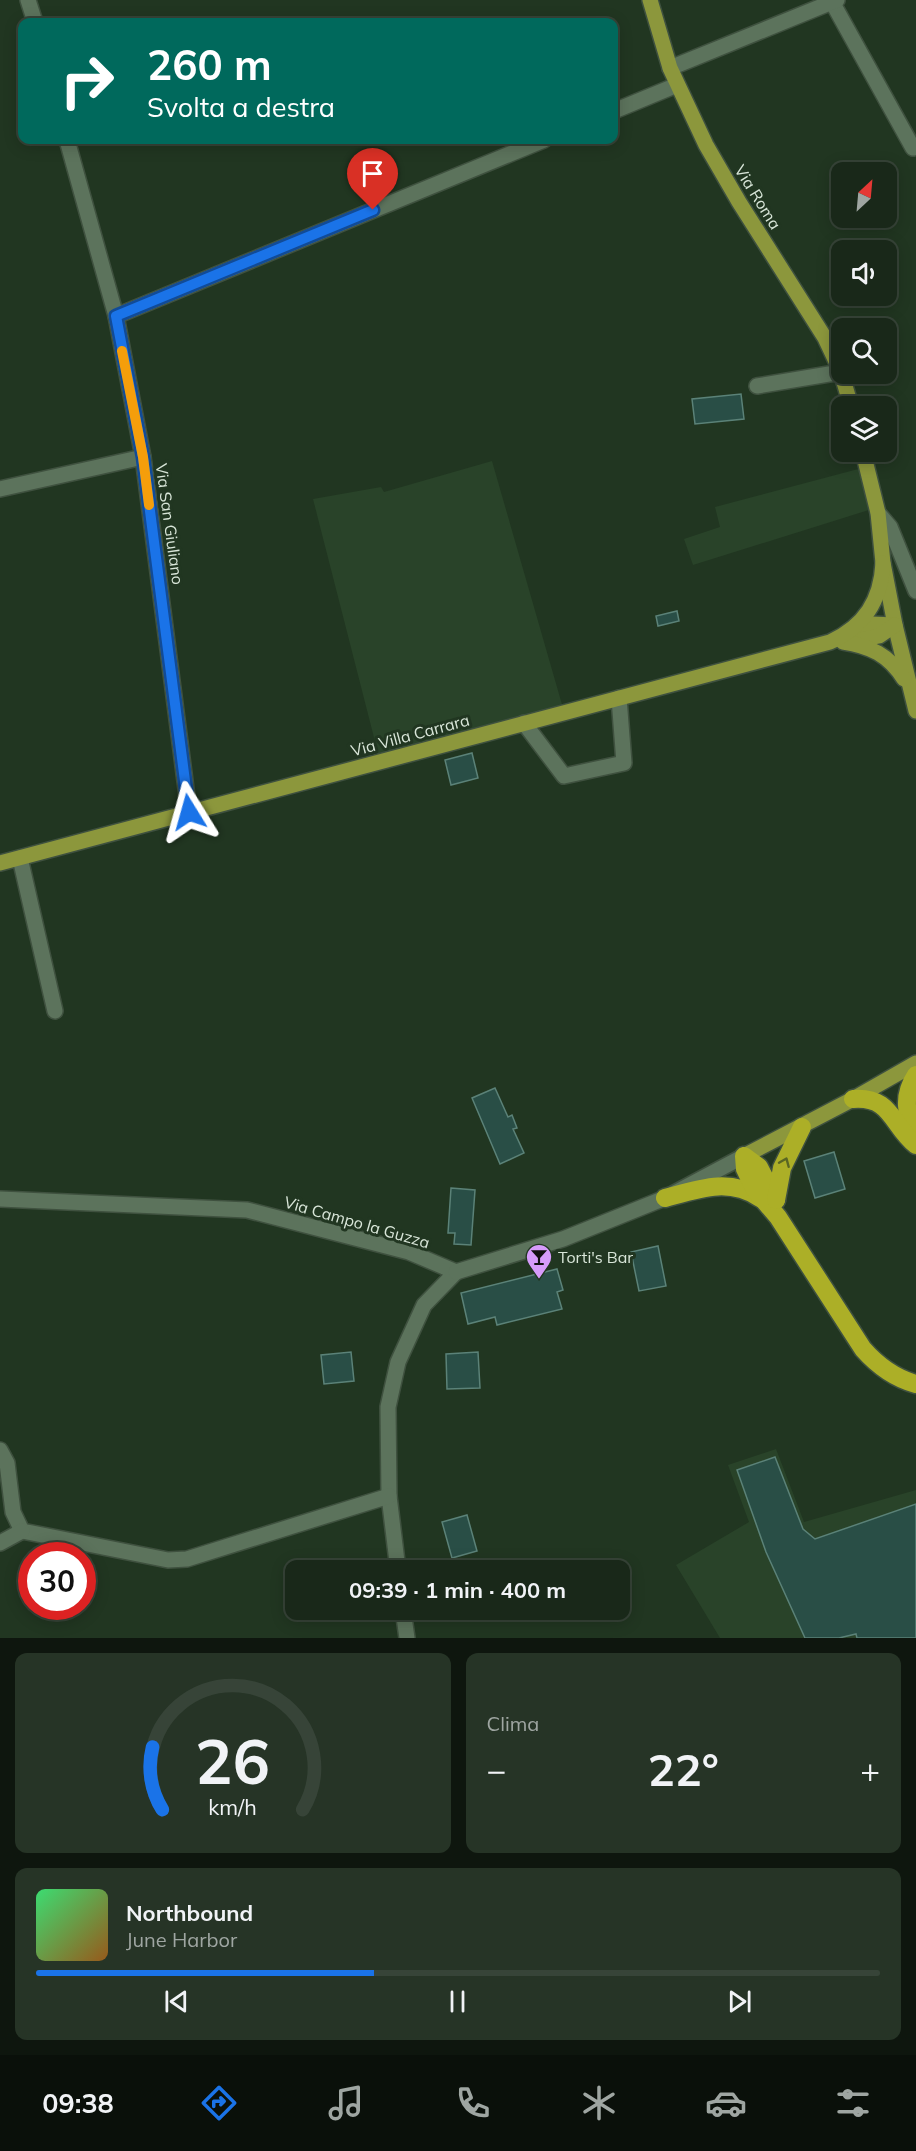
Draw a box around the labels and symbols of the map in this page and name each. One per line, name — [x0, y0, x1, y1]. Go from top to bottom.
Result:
pin — [347, 148, 398, 210]
street label: Via Roma — [730, 161, 786, 233]
north arrow — [831, 162, 897, 228]
street label: Via San Giuliano — [152, 462, 188, 586]
street label: Via Villa Carrara — [349, 710, 471, 760]
position arrow — [157, 780, 221, 844]
one-way arrow — [777, 1157, 789, 1168]
street label: Via Campo la Guzza — [282, 1192, 432, 1252]
bar icon: Torti's Bar — [524, 1242, 554, 1280]
place label: Torti's Bar — [558, 1247, 633, 1267]
speed limit sign: 30 — [18, 1542, 96, 1620]

